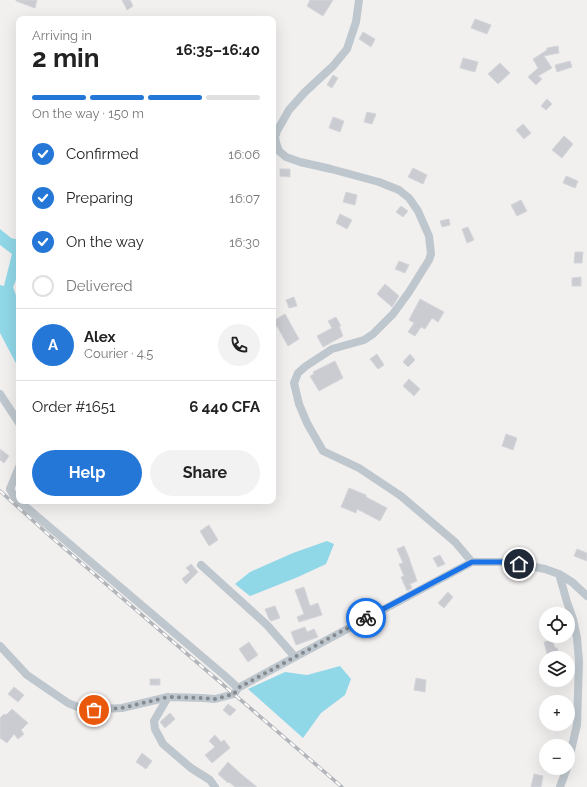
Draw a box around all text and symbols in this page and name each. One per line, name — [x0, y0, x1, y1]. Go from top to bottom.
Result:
text: Arriving in — [32, 28, 92, 43]
text: 16:35–16:40 — [176, 41, 260, 59]
text: 2 min — [32, 43, 99, 73]
text: On the way · 150 m — [32, 106, 144, 121]
icon: check — [32, 143, 54, 165]
text: Confirmed — [66, 145, 139, 163]
text: 16:06 — [228, 147, 260, 162]
icon: check — [32, 187, 54, 209]
text: Preparing — [66, 189, 133, 207]
text: 16:07 — [229, 191, 260, 206]
icon: check — [32, 231, 54, 253]
text: On the way — [66, 233, 144, 251]
text: 16:30 — [229, 235, 260, 250]
text: Delivered — [66, 277, 133, 295]
button: phone — [218, 324, 260, 366]
text: Alex — [84, 328, 115, 346]
text: A — [48, 336, 58, 354]
text: Courier · 4.5 — [84, 346, 153, 361]
text: Order #1651 — [32, 398, 115, 416]
text: 6 440 CFA — [189, 398, 260, 416]
button: Help — [32, 450, 142, 496]
button: Share — [150, 450, 260, 496]
pin — [502, 547, 536, 581]
icon: home — [508, 553, 530, 575]
courier — [346, 598, 386, 638]
icon: bike — [355, 607, 377, 629]
map controls — [539, 607, 575, 775]
button: locate — [539, 607, 575, 643]
button: layers — [539, 651, 575, 687]
pin — [77, 693, 111, 727]
button: + — [539, 695, 575, 731]
icon: bag — [83, 699, 105, 721]
button: − — [539, 739, 575, 775]

